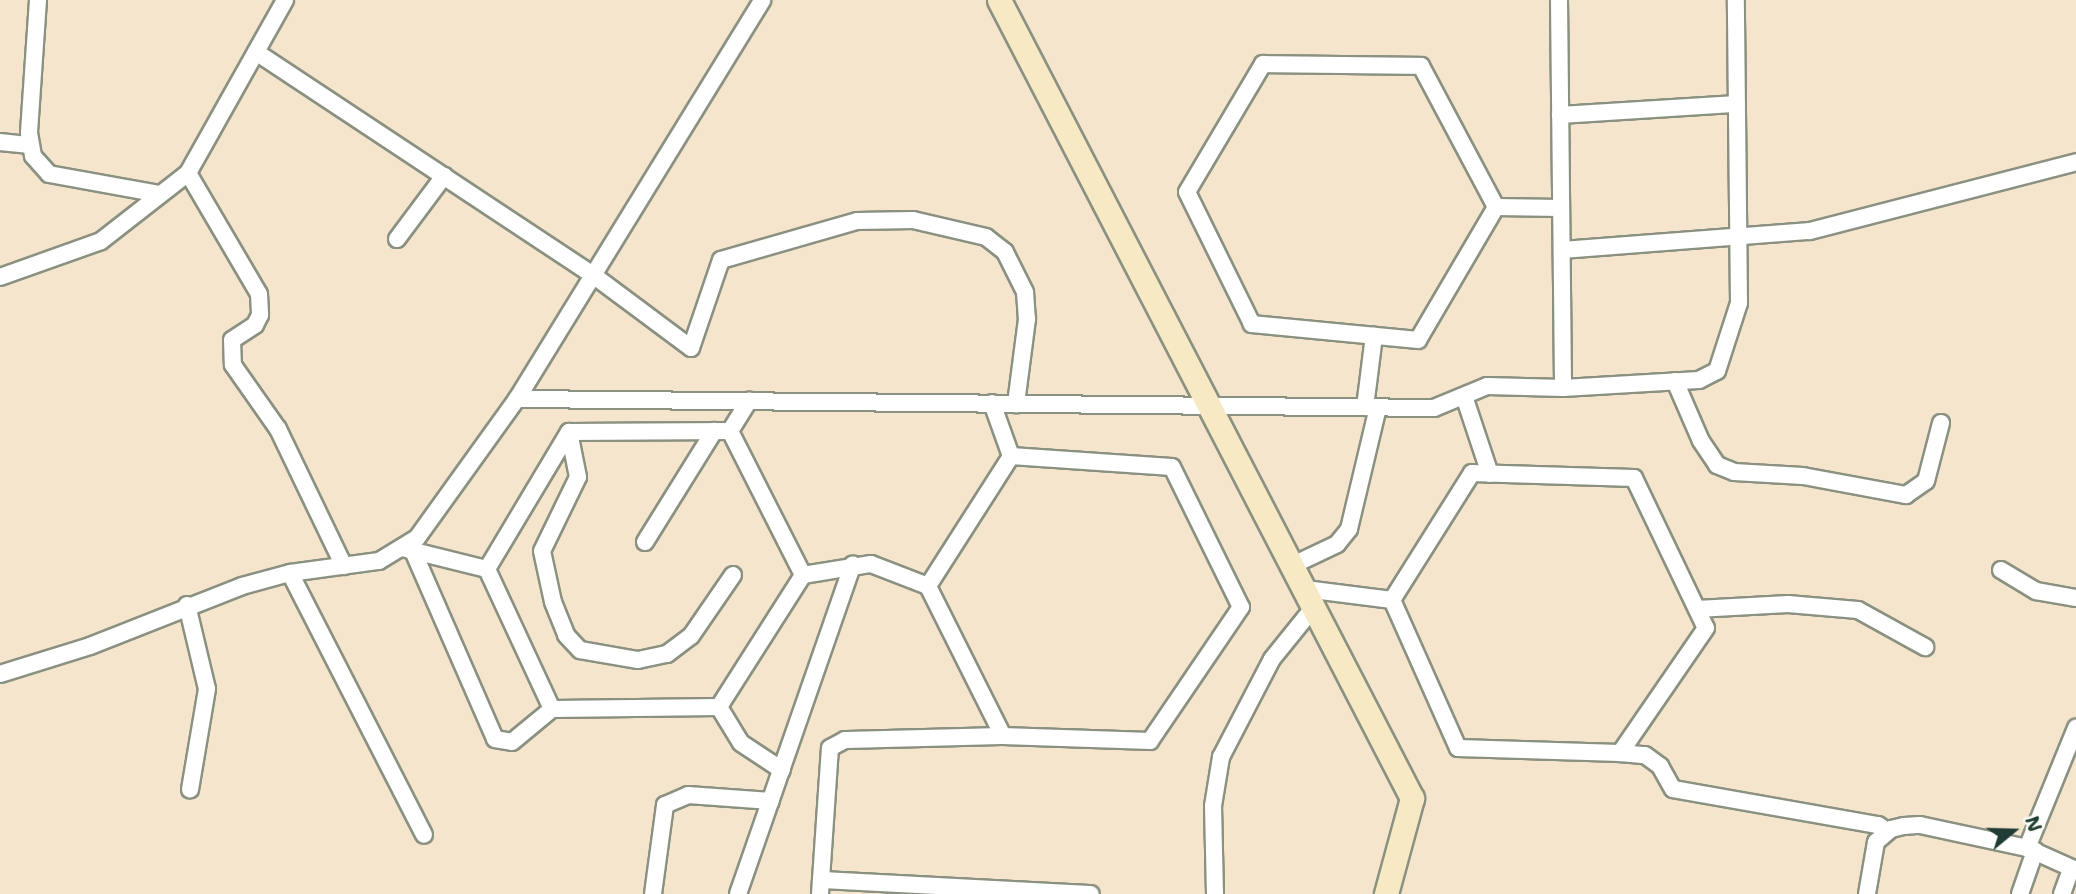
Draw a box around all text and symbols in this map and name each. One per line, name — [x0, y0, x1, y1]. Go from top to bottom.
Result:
north arrow — [1978, 796, 2048, 866]
text: N — [2019, 813, 2048, 835]

